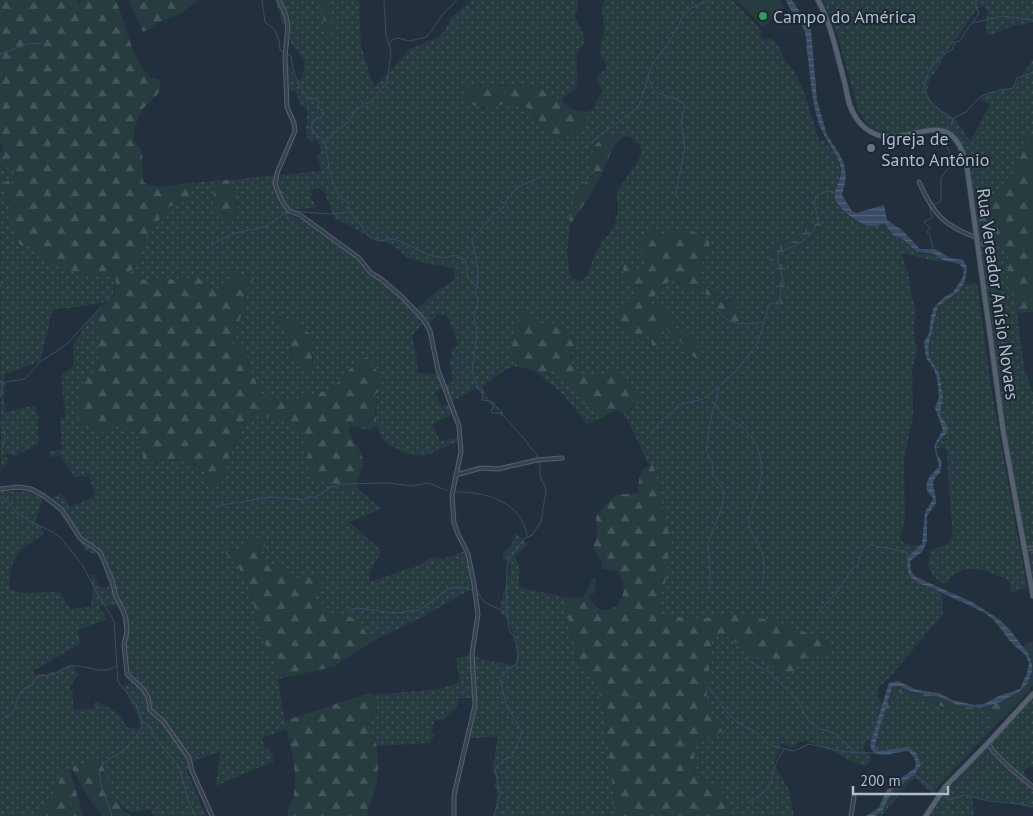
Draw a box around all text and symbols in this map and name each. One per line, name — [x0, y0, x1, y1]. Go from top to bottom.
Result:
place label: Campo do América — [773, 5, 917, 28]
marker: Campo do América — [757, 10, 769, 22]
place label: Igreja de Santo Antônio — [881, 127, 989, 171]
marker: Igreja de Santo Antônio — [865, 142, 877, 154]
street label: Rua Vereador Anísio Novaes — [972, 187, 1024, 401]
scale bar — [853, 764, 948, 796]
text: 200 m — [860, 771, 901, 790]

